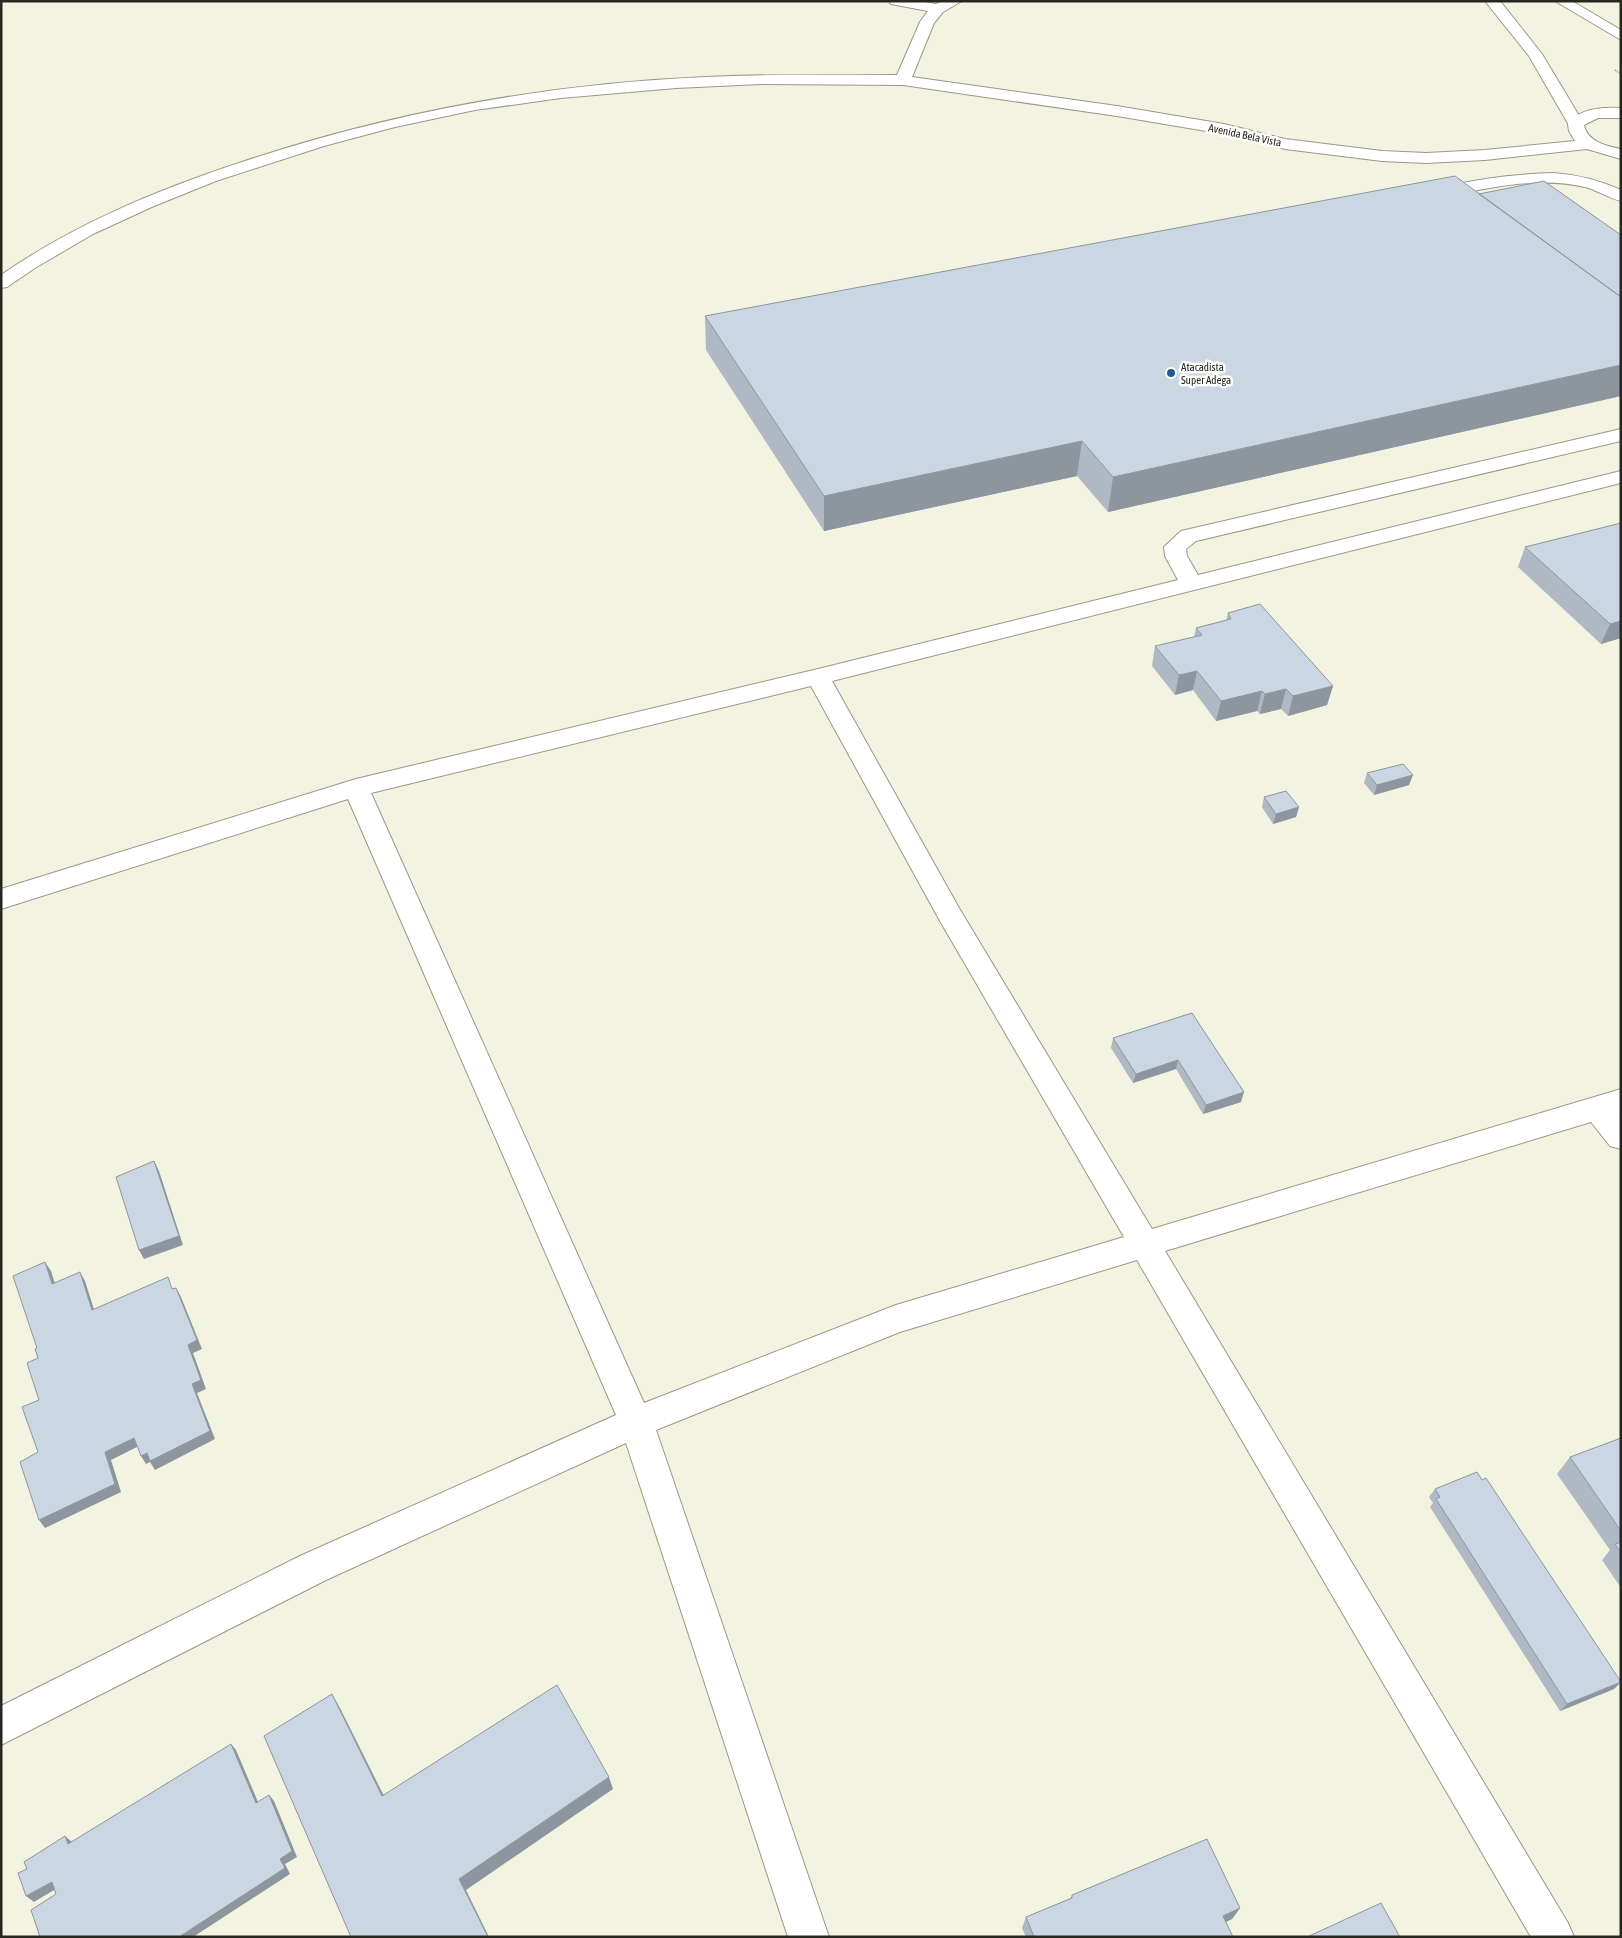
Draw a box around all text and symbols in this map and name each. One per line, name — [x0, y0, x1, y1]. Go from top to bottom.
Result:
street label: Avenida Bela Vista — [1207, 121, 1283, 149]
place label: Atacadista Super Adega — [1181, 361, 1231, 386]
marker: Atacadista Super Adega — [1165, 367, 1177, 379]

